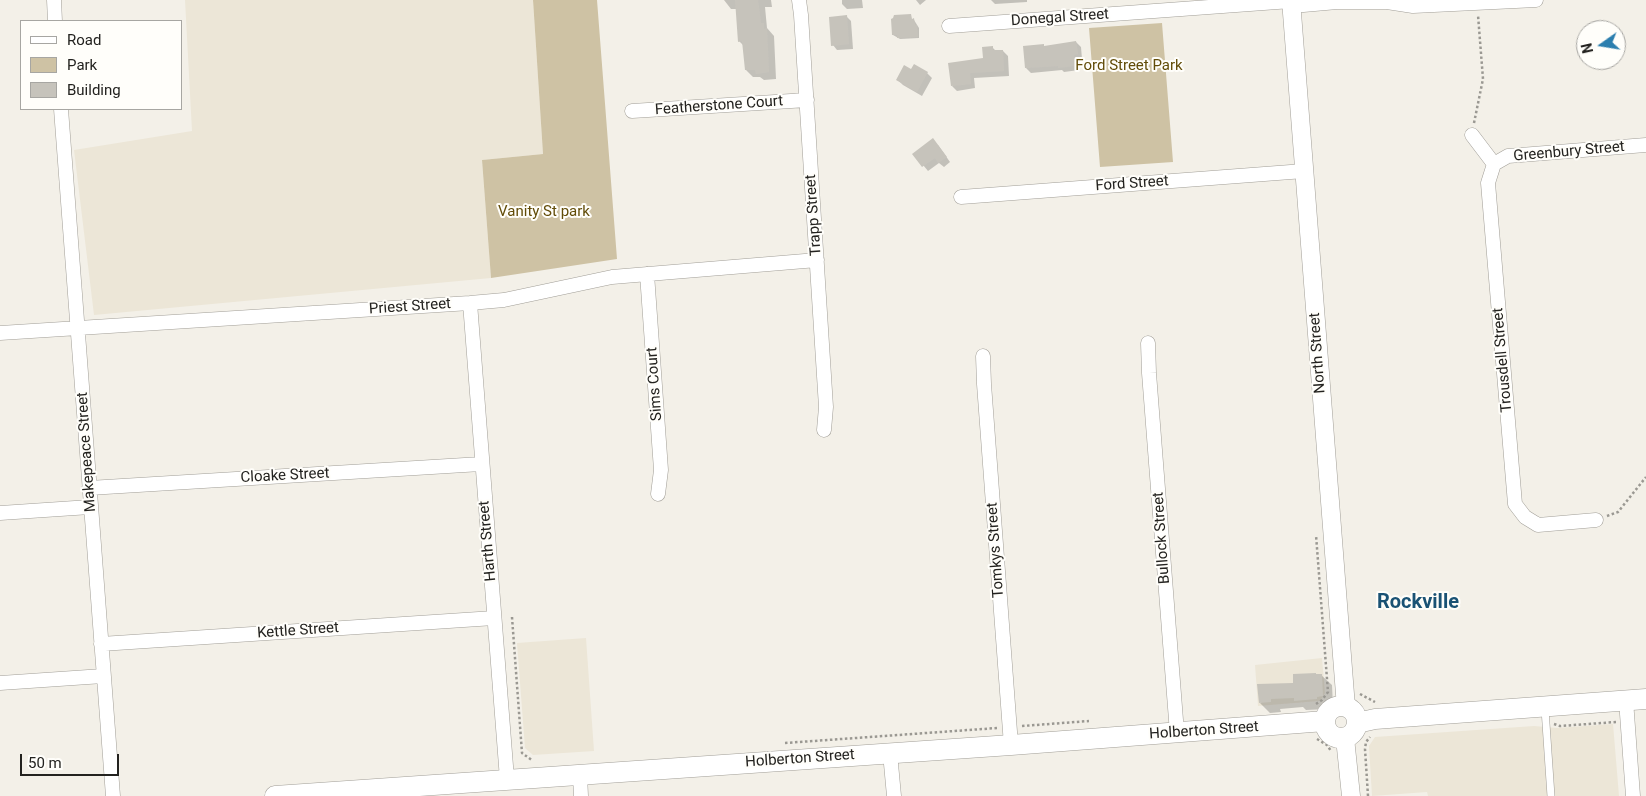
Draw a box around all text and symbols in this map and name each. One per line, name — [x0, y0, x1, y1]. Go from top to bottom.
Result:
street label: Donegal Street — [1010, 6, 1110, 30]
legend — [20, 20, 182, 110]
north arrow — [1576, 20, 1626, 70]
text: Road — [67, 31, 101, 49]
text: N — [1578, 42, 1596, 55]
text: Park — [67, 56, 97, 74]
park label: Ford Street Park — [1075, 57, 1183, 75]
text: Building — [67, 81, 121, 99]
street label: Featherstone Court — [654, 93, 784, 119]
street label: Greenbury Street — [1513, 138, 1625, 166]
street label: Ford Street — [1095, 172, 1169, 196]
street label: Trapp Street — [802, 174, 826, 256]
park label: Vanity St park — [498, 203, 590, 221]
street label: Priest Street — [368, 295, 452, 319]
street label: Trousdell Street — [1489, 307, 1517, 413]
street label: North Street — [1306, 312, 1330, 394]
street label: Sims Court — [643, 346, 667, 422]
street label: Makepeace Street — [74, 391, 100, 513]
street label: Cloake Street — [240, 465, 330, 487]
street label: Bullock Street — [1150, 491, 1174, 585]
street label: Harth Street — [476, 500, 500, 582]
street label: Tomkys Street — [984, 502, 1008, 598]
district label: Rockville — [1377, 591, 1459, 615]
street label: Kettle Street — [257, 619, 339, 643]
street label: Holberton Street — [1149, 718, 1259, 744]
scale bar — [22, 744, 121, 776]
street label: Holberton Street — [745, 746, 855, 772]
text: 50 m — [28, 754, 62, 772]

